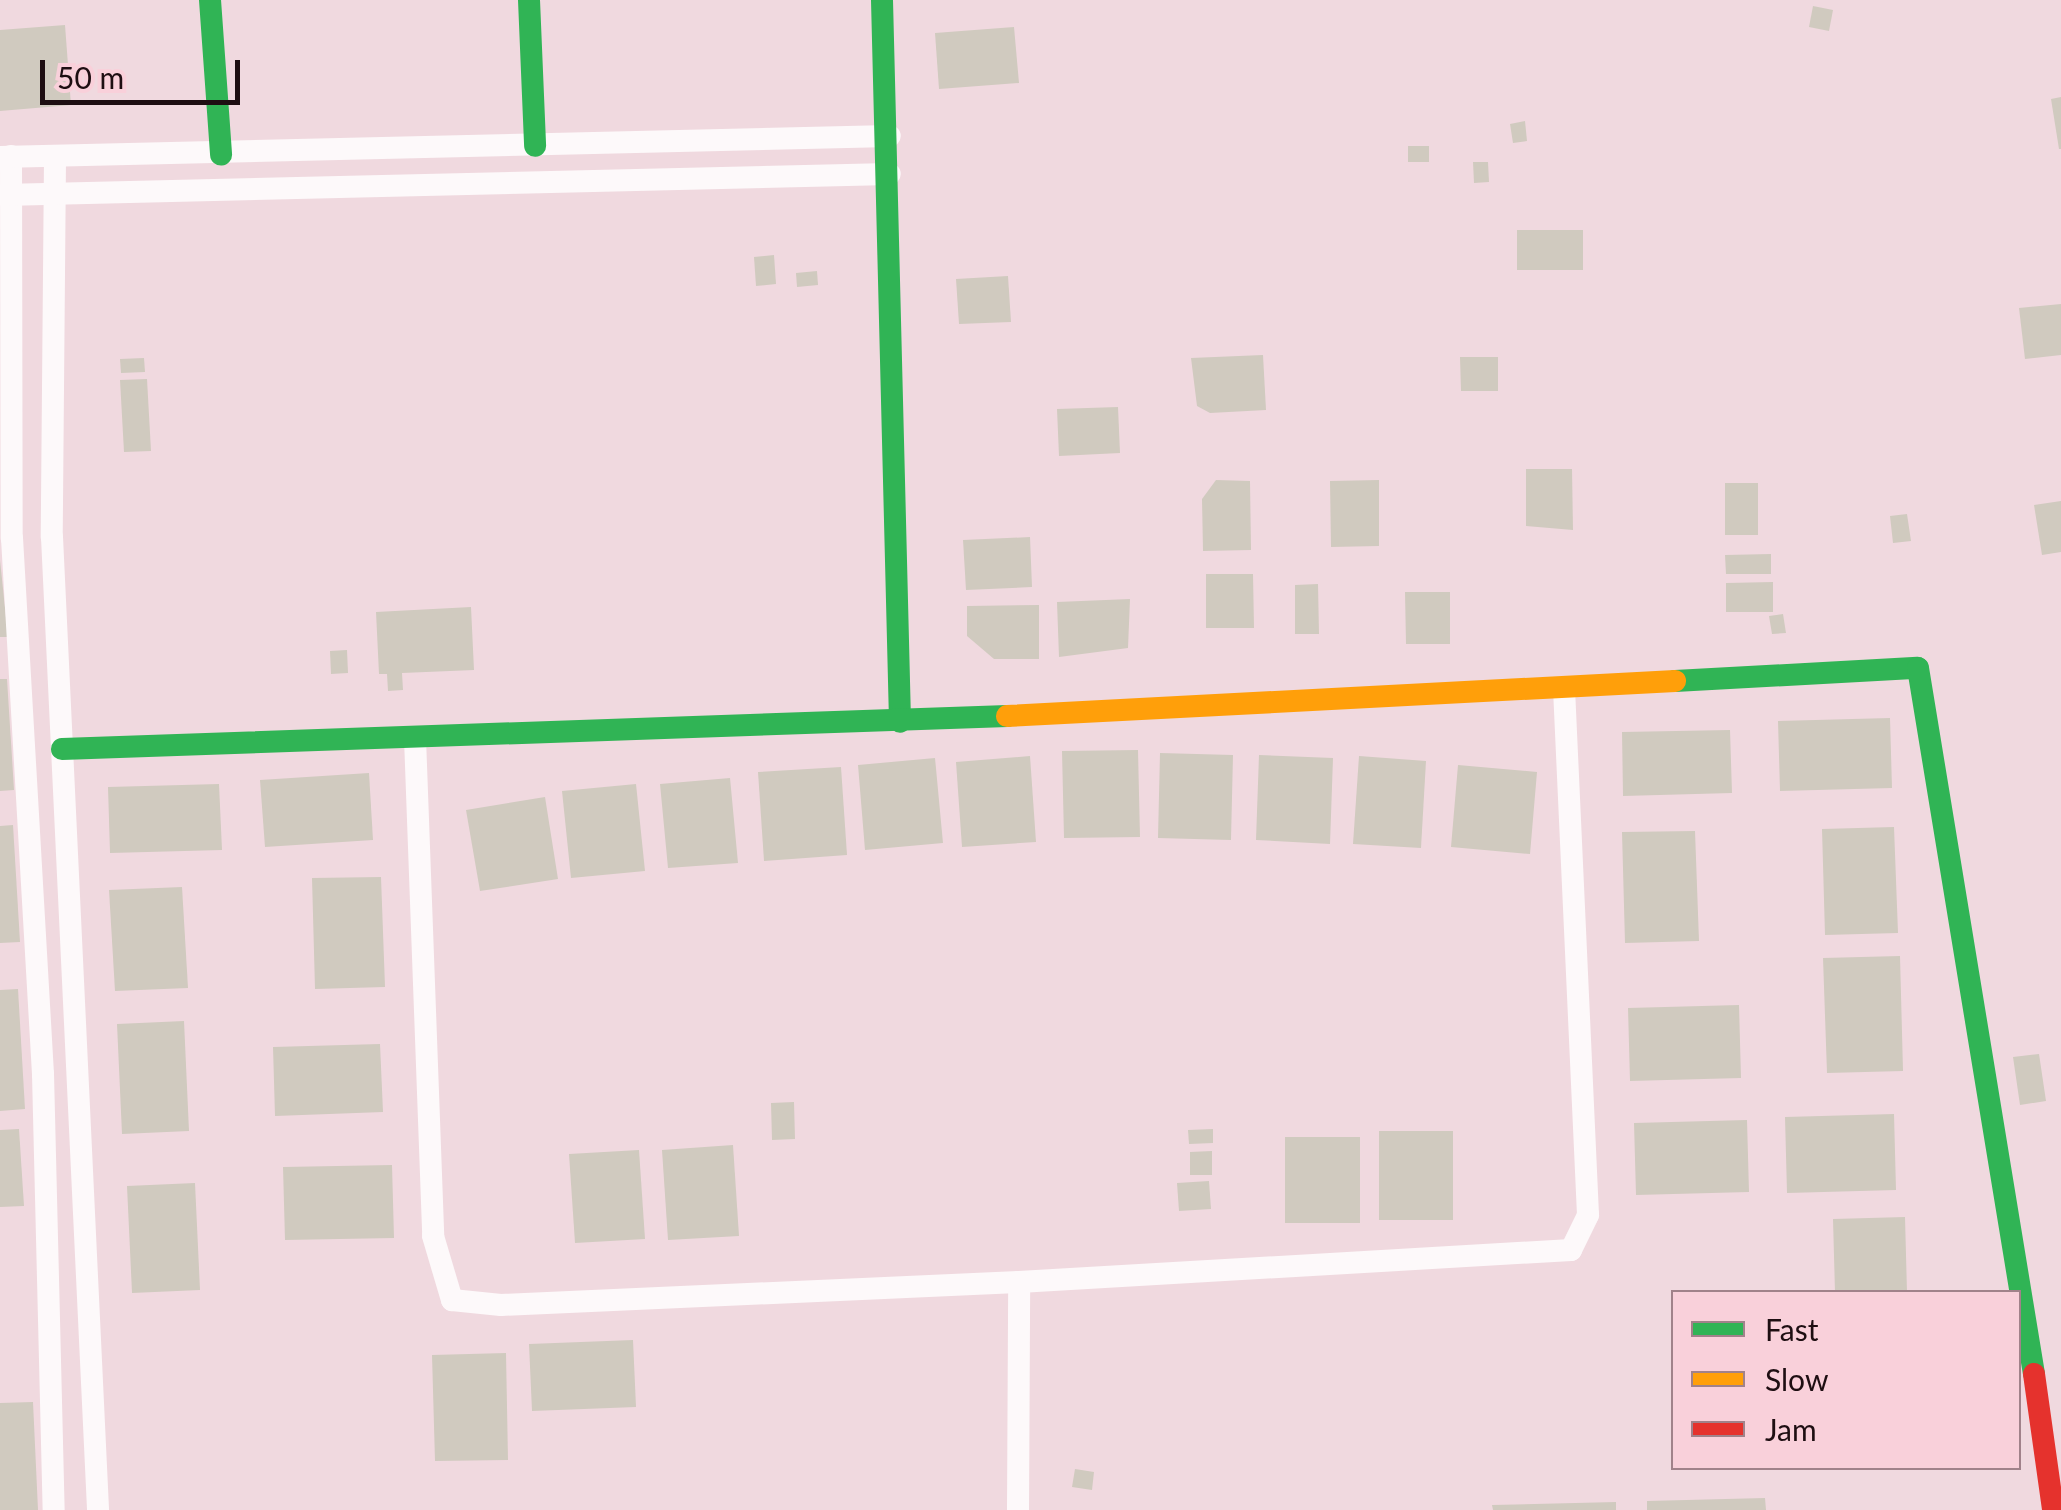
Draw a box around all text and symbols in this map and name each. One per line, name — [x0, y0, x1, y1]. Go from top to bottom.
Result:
scale bar — [45, 40, 245, 102]
text: 50 m — [57, 59, 124, 95]
legend — [1671, 1290, 2021, 1470]
text: Fast — [1765, 1311, 1819, 1347]
text: Slow — [1765, 1361, 1828, 1397]
text: Jam — [1765, 1411, 1817, 1447]

